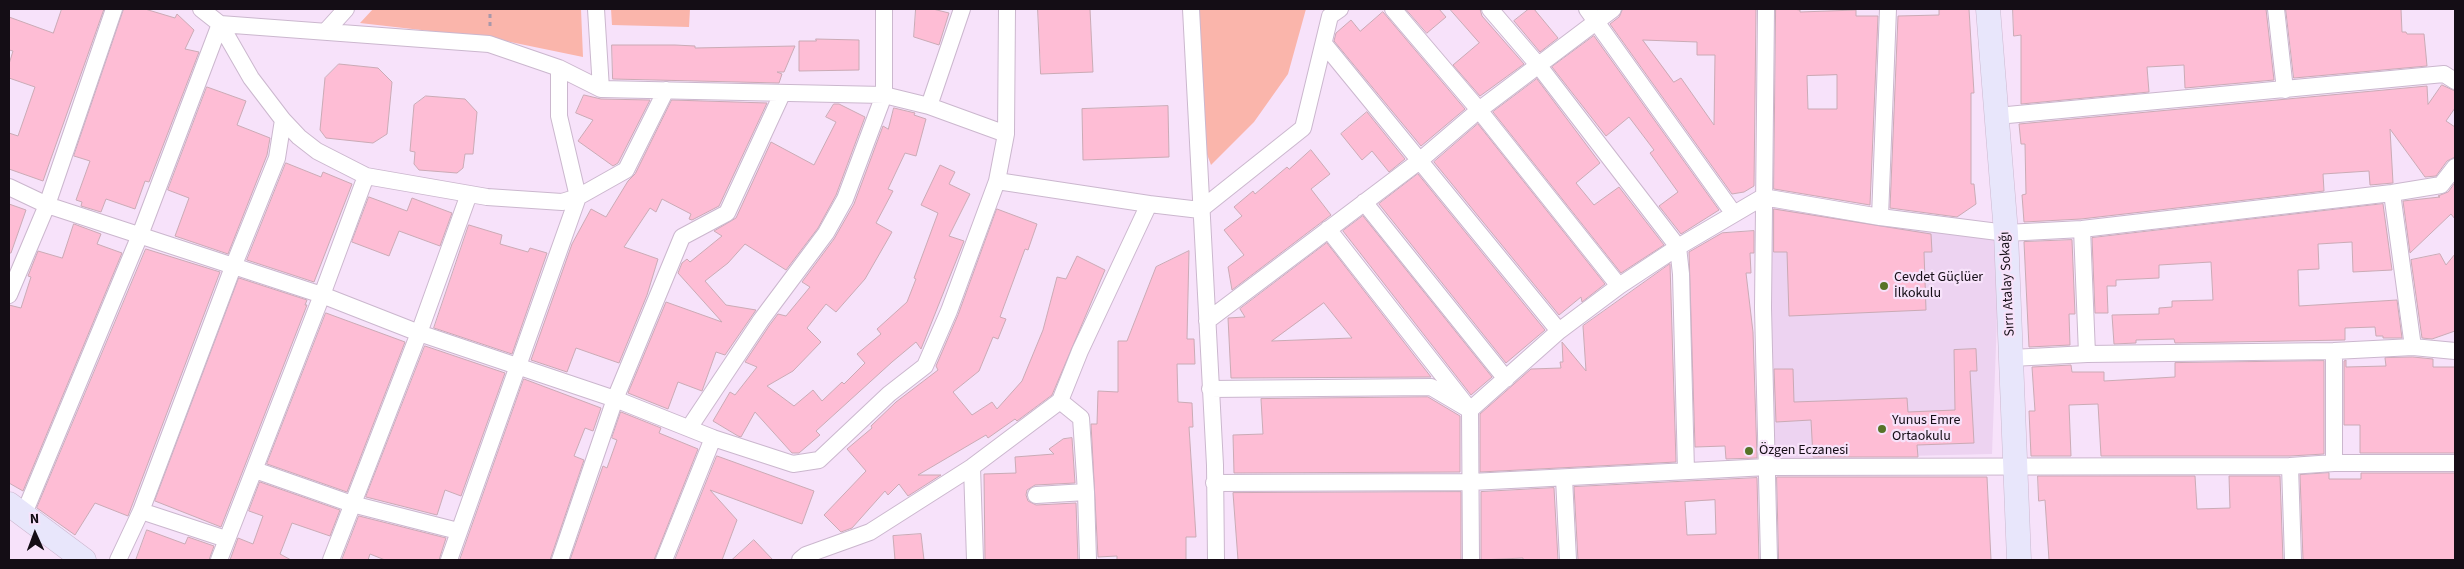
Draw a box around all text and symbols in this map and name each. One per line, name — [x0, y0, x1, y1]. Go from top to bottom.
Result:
street label: Sırrı Atalay Sokağı — [1997, 231, 2019, 337]
place label: Cevdet Güçlüer İlkokulu — [1894, 270, 1983, 302]
marker: Cevdet Güçlüer İlkokulu — [1878, 280, 1890, 292]
place label: Yunus Emre Ortaokulu — [1892, 413, 1960, 446]
marker: Yunus Emre Ortaokulu — [1876, 423, 1888, 435]
place label: Özgen Eczanesi — [1759, 443, 1849, 459]
marker: Özgen Eczanesi — [1743, 445, 1755, 457]
north arrow — [10, 509, 60, 559]
text: N — [29, 509, 39, 529]

